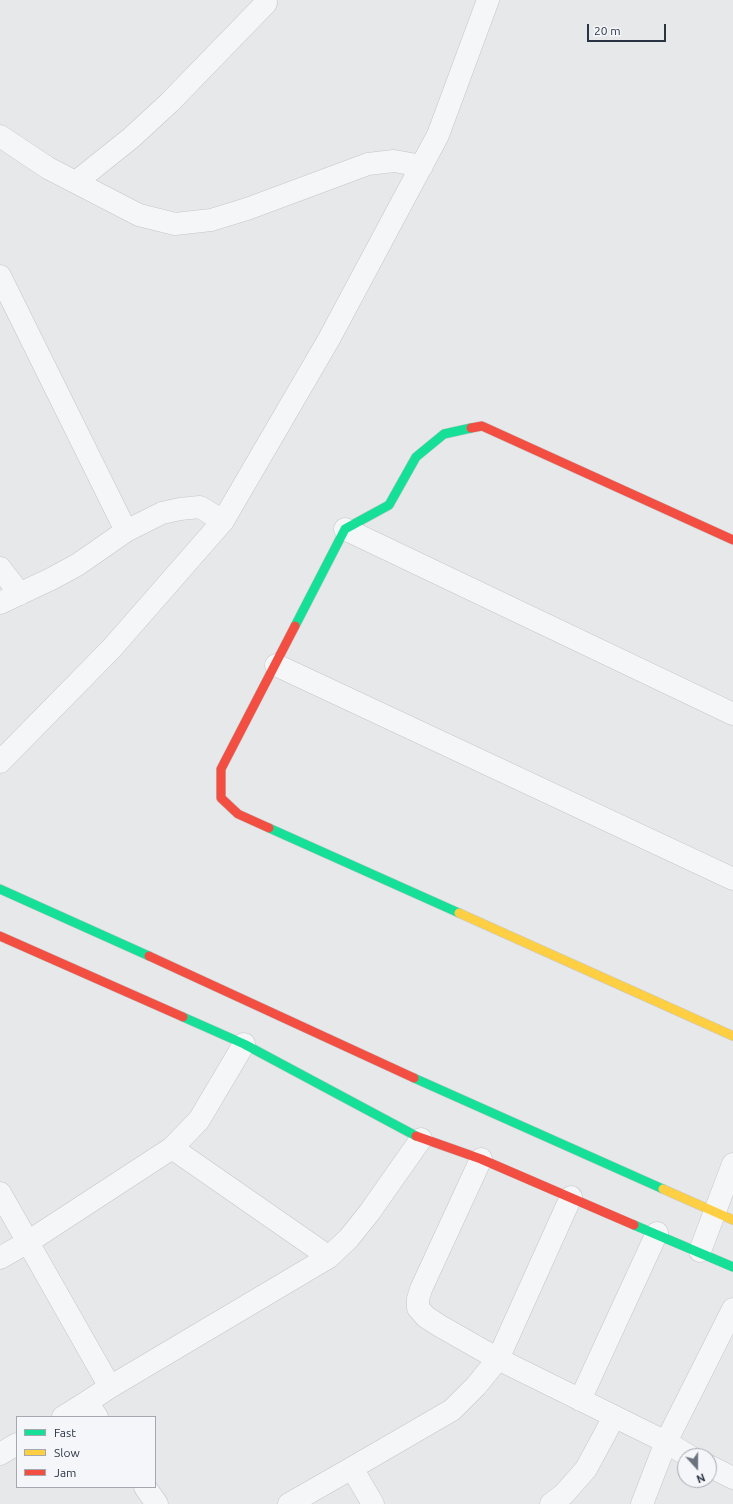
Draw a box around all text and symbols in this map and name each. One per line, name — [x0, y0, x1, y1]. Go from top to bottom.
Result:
scale bar — [589, 16, 668, 42]
text: 20 m — [594, 24, 621, 37]
legend — [16, 1416, 156, 1488]
text: Fast — [54, 1426, 76, 1439]
text: Slow — [54, 1446, 80, 1459]
north arrow — [677, 1448, 717, 1488]
text: Jam — [54, 1466, 76, 1479]
text: N — [695, 1471, 707, 1485]

